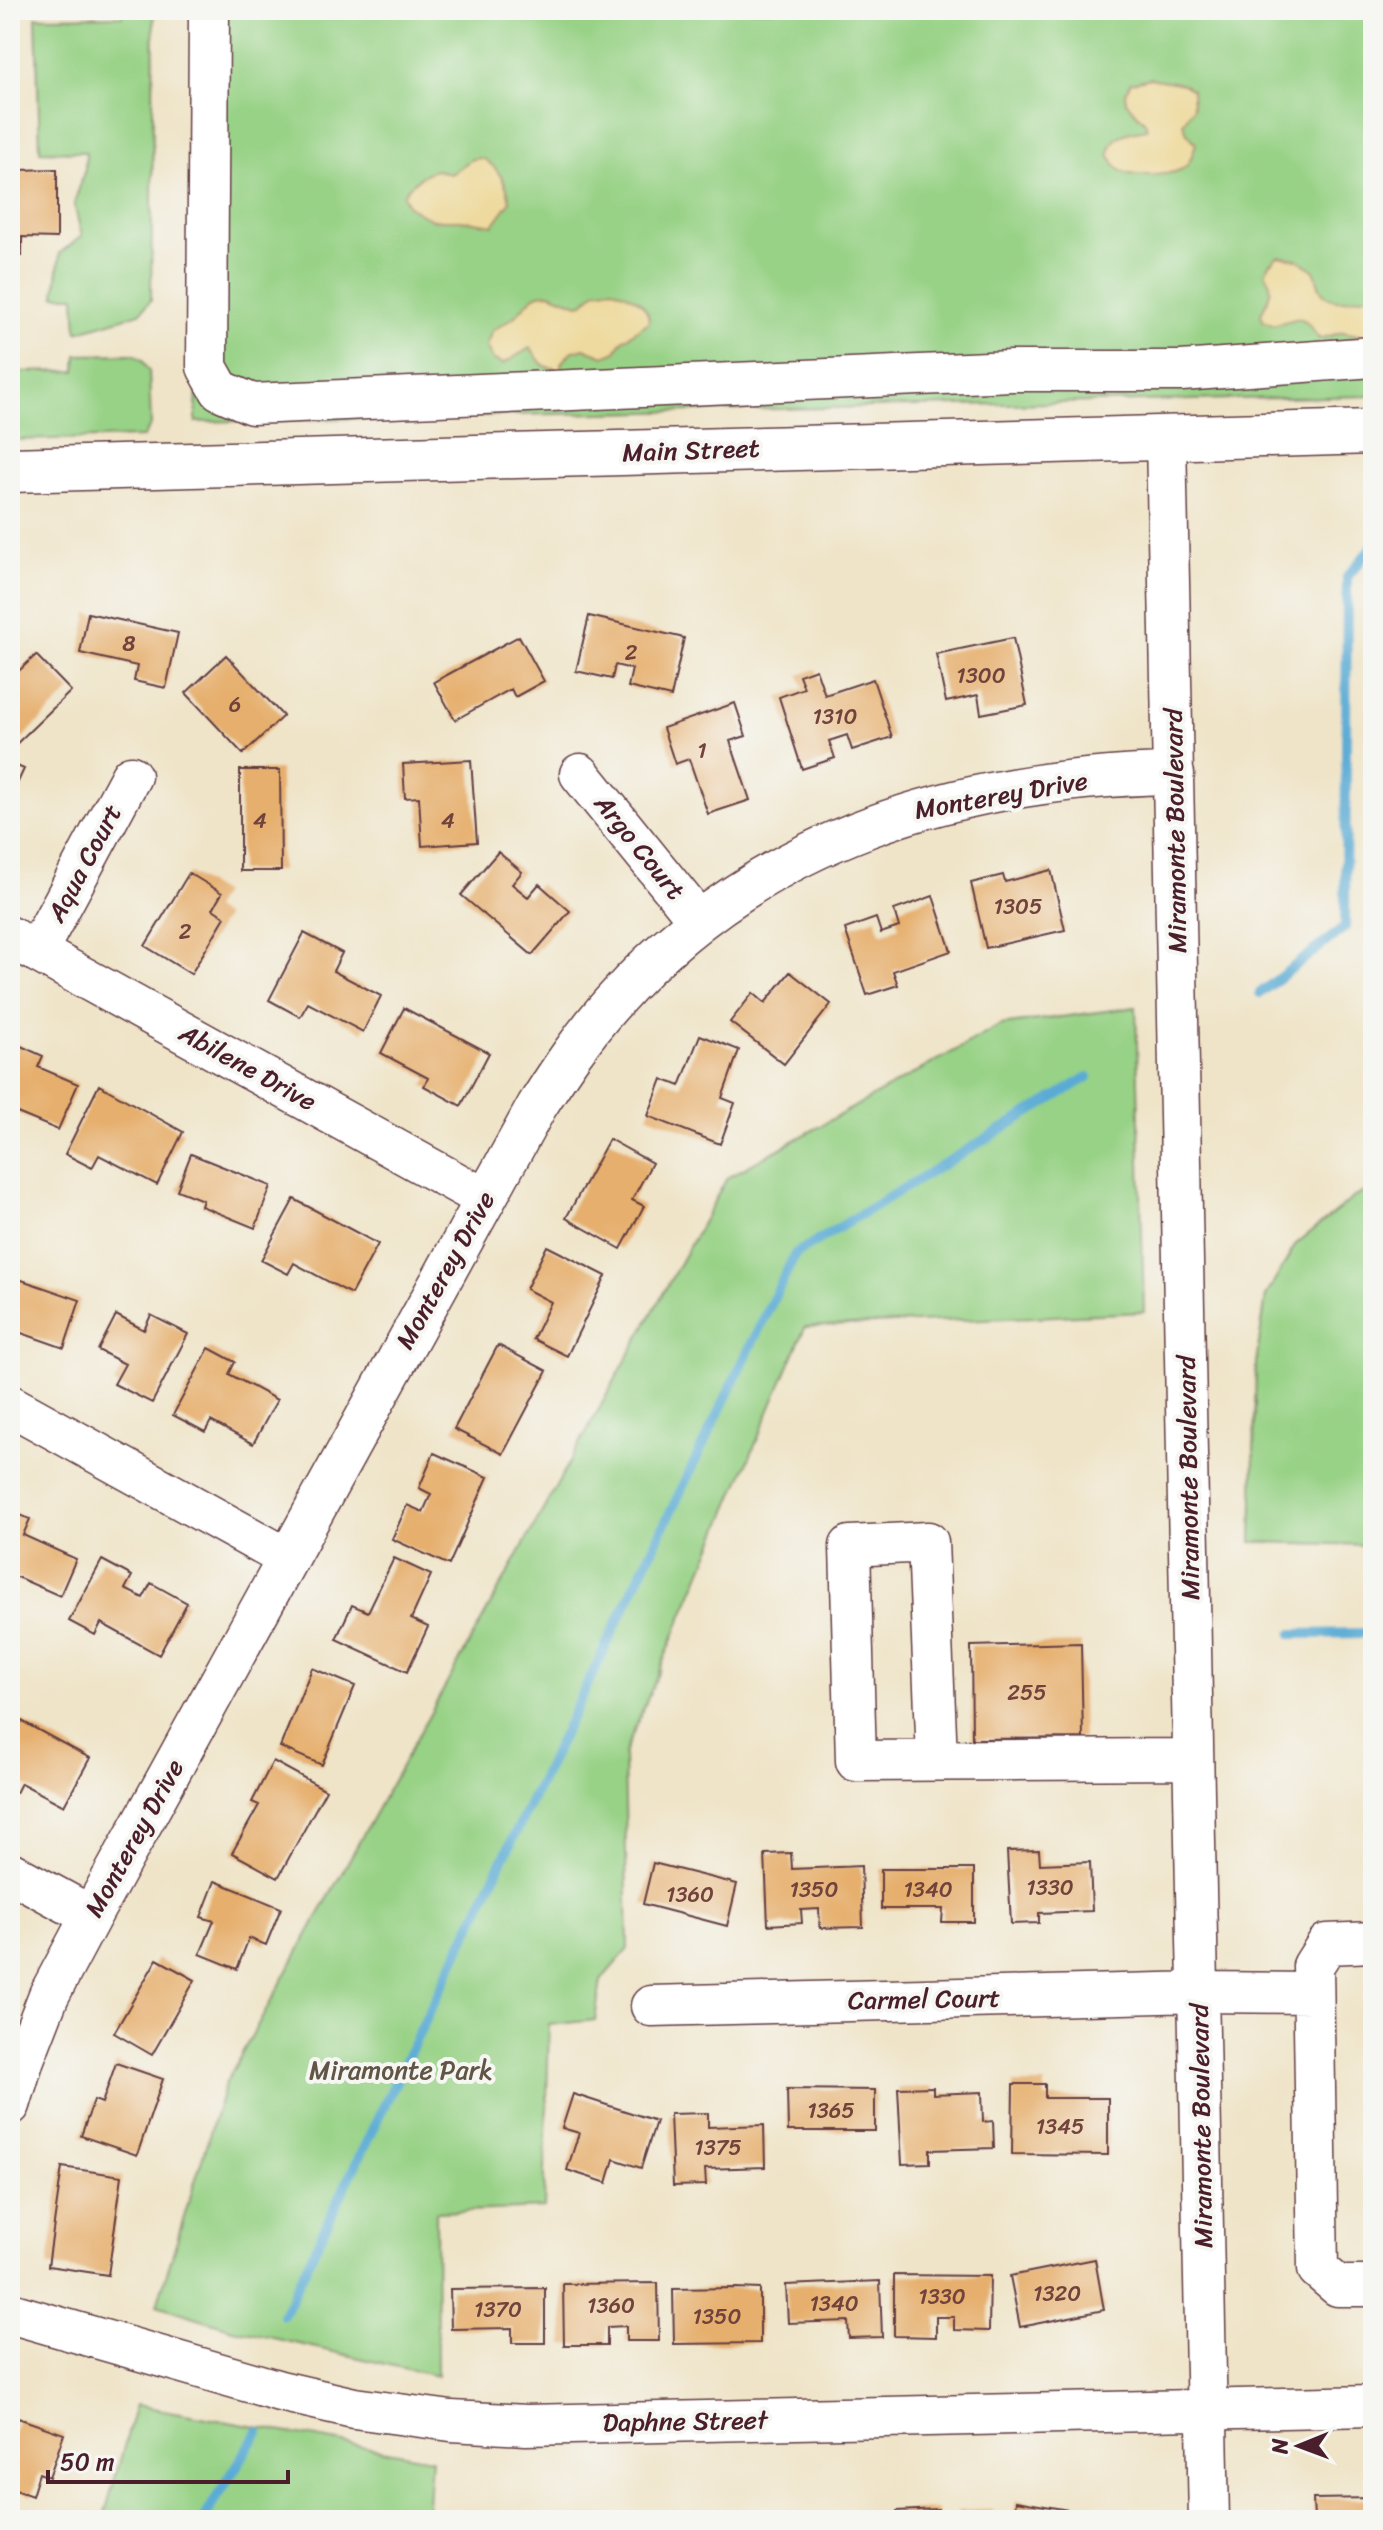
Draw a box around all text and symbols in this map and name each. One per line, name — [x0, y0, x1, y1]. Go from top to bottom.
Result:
street label: Main Street — [621, 425, 761, 475]
house number: 8 — [122, 624, 136, 663]
house number: 2 — [625, 633, 638, 672]
house number: 1300 — [956, 656, 1006, 695]
house number: 6 — [229, 685, 241, 724]
house number: 1310 — [813, 697, 857, 736]
street label: Miramonte Boulevard — [1150, 706, 1200, 954]
house number: 1 — [697, 731, 707, 770]
street label: Monterey Drive — [911, 757, 1091, 833]
street label: Argo Court — [582, 783, 698, 911]
street label: Aqua Court — [33, 795, 134, 931]
house number: 4 — [253, 801, 267, 840]
house number: 4 — [441, 801, 455, 840]
house number: 1305 — [994, 887, 1042, 926]
house number: 2 — [179, 912, 192, 951]
street label: Abilene Drive — [170, 1010, 325, 1124]
street label: Monterey Drive — [382, 1182, 508, 1358]
street label: Miramonte Boulevard — [1163, 1353, 1213, 1601]
house number: 255 — [1007, 1673, 1047, 1712]
street label: Monterey Drive — [71, 1750, 197, 1926]
house number: 1330 — [1026, 1868, 1074, 1907]
house number: 1350 — [790, 1870, 838, 1909]
house number: 1340 — [903, 1870, 953, 1909]
house number: 1360 — [666, 1875, 714, 1914]
street label: Carmel Court — [847, 1975, 1001, 2023]
street label: Miramonte Boulevard — [1176, 2001, 1226, 2249]
park label: Miramonte Park — [309, 2047, 493, 2093]
house number: 1365 — [807, 2091, 855, 2130]
house number: 1345 — [1036, 2107, 1084, 2146]
house number: 1375 — [694, 2128, 742, 2167]
house number: 1320 — [1033, 2274, 1081, 2313]
house number: 1330 — [918, 2277, 966, 2316]
house number: 1340 — [809, 2284, 859, 2323]
house number: 1360 — [587, 2286, 635, 2325]
house number: 1370 — [474, 2290, 522, 2329]
house number: 1350 — [693, 2297, 741, 2336]
street label: Daphne Street — [602, 2397, 769, 2445]
north arrow — [1259, 2406, 1339, 2486]
scale bar — [48, 2434, 288, 2484]
text: N — [1260, 2438, 1299, 2455]
text: 50 m — [60, 2441, 115, 2483]

